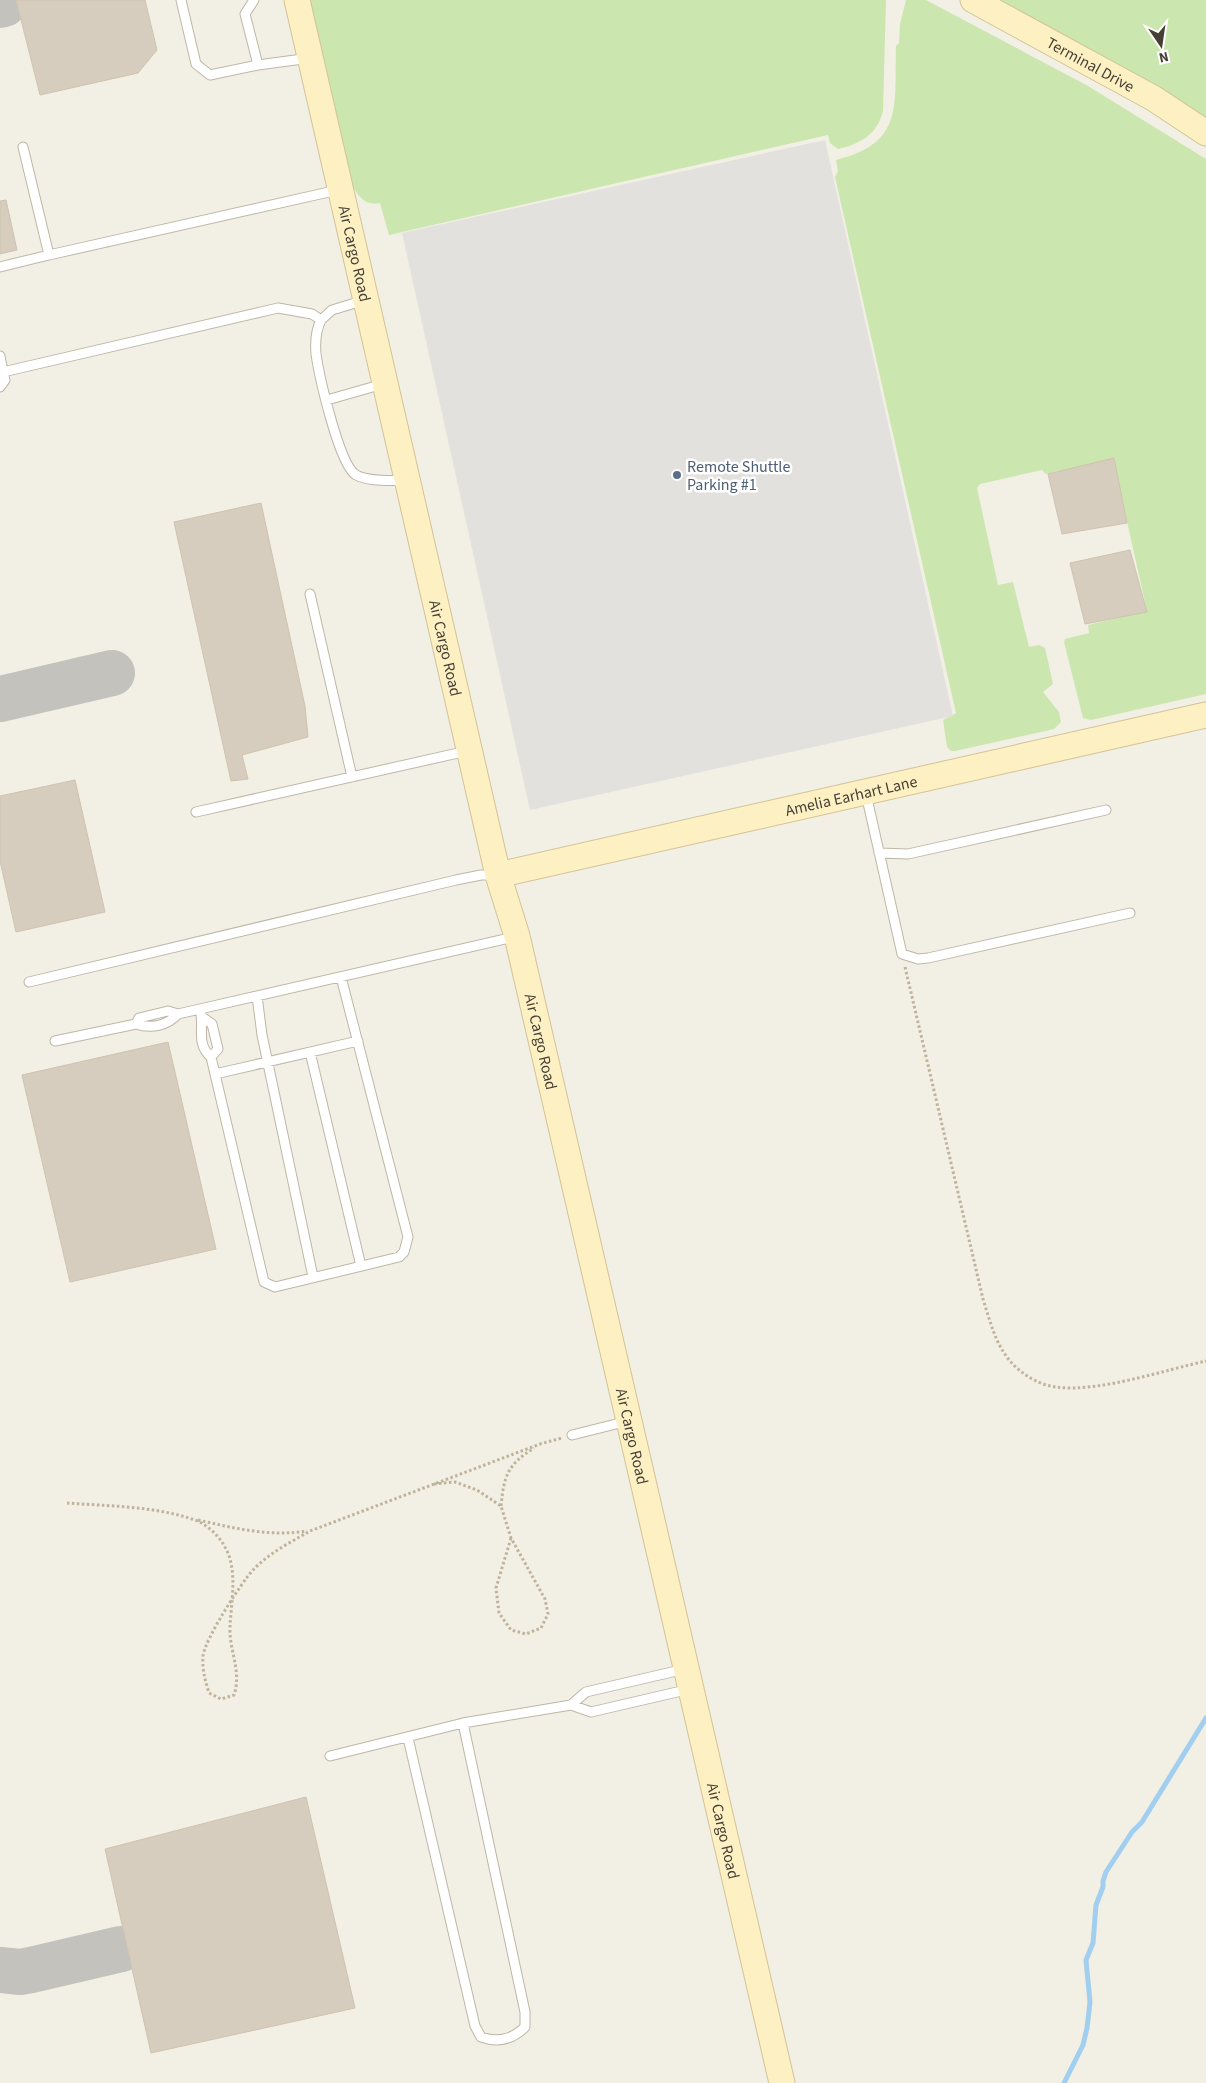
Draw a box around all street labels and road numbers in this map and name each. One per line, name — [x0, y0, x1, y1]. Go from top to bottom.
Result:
street label: Terminal Drive — [1042, 32, 1138, 98]
street label: Air Cargo Road — [333, 203, 376, 304]
street label: Air Cargo Road — [423, 598, 467, 699]
street label: Amelia Earhart Lane — [783, 771, 920, 822]
street label: Air Cargo Road — [519, 991, 562, 1092]
street label: Air Cargo Road — [610, 1386, 653, 1487]
street label: Air Cargo Road — [701, 1781, 745, 1881]

